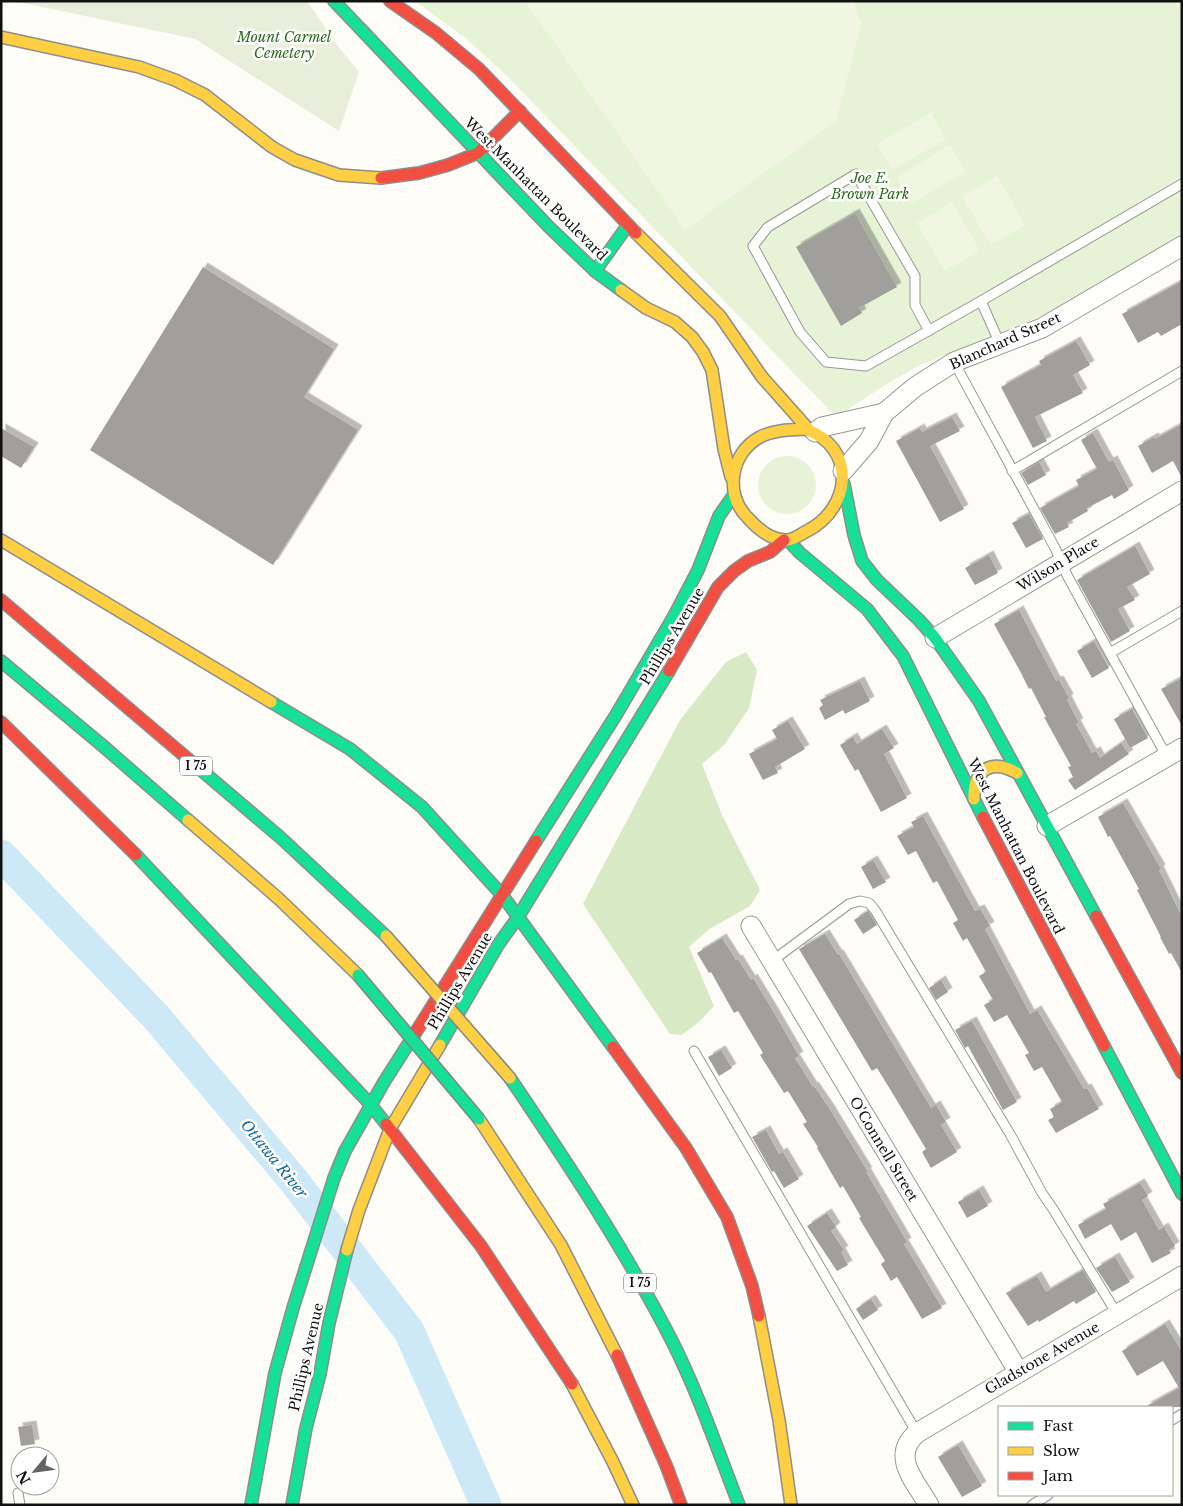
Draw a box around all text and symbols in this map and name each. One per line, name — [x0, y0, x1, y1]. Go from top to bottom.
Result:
park label: Mount Carmel Cemetery — [236, 28, 332, 62]
street label: West Manhattan Boulevard — [460, 113, 612, 265]
park label: Joe E. Brown Park — [830, 169, 909, 203]
street label: Blanchard Street — [947, 308, 1064, 374]
street label: Wilson Place — [1013, 533, 1102, 596]
street label: Phillips Avenue — [636, 584, 708, 688]
street label: West Manhattan Boulevard — [963, 754, 1069, 937]
road number: I 75 — [180, 756, 212, 776]
street label: Phillips Avenue — [424, 929, 496, 1033]
street label: O'Connell Street — [846, 1093, 923, 1205]
water label: Ottawa River — [237, 1116, 312, 1203]
road number: I 75 — [624, 1274, 656, 1292]
street label: Phillips Avenue — [285, 1301, 327, 1413]
street label: Gladstone Avenue — [982, 1318, 1102, 1398]
legend — [998, 1406, 1173, 1496]
text: Fast — [1043, 1416, 1074, 1435]
text: Slow — [1043, 1441, 1080, 1460]
north arrow — [10, 1446, 60, 1496]
text: Jam — [1041, 1466, 1073, 1485]
text: N — [13, 1467, 35, 1487]

